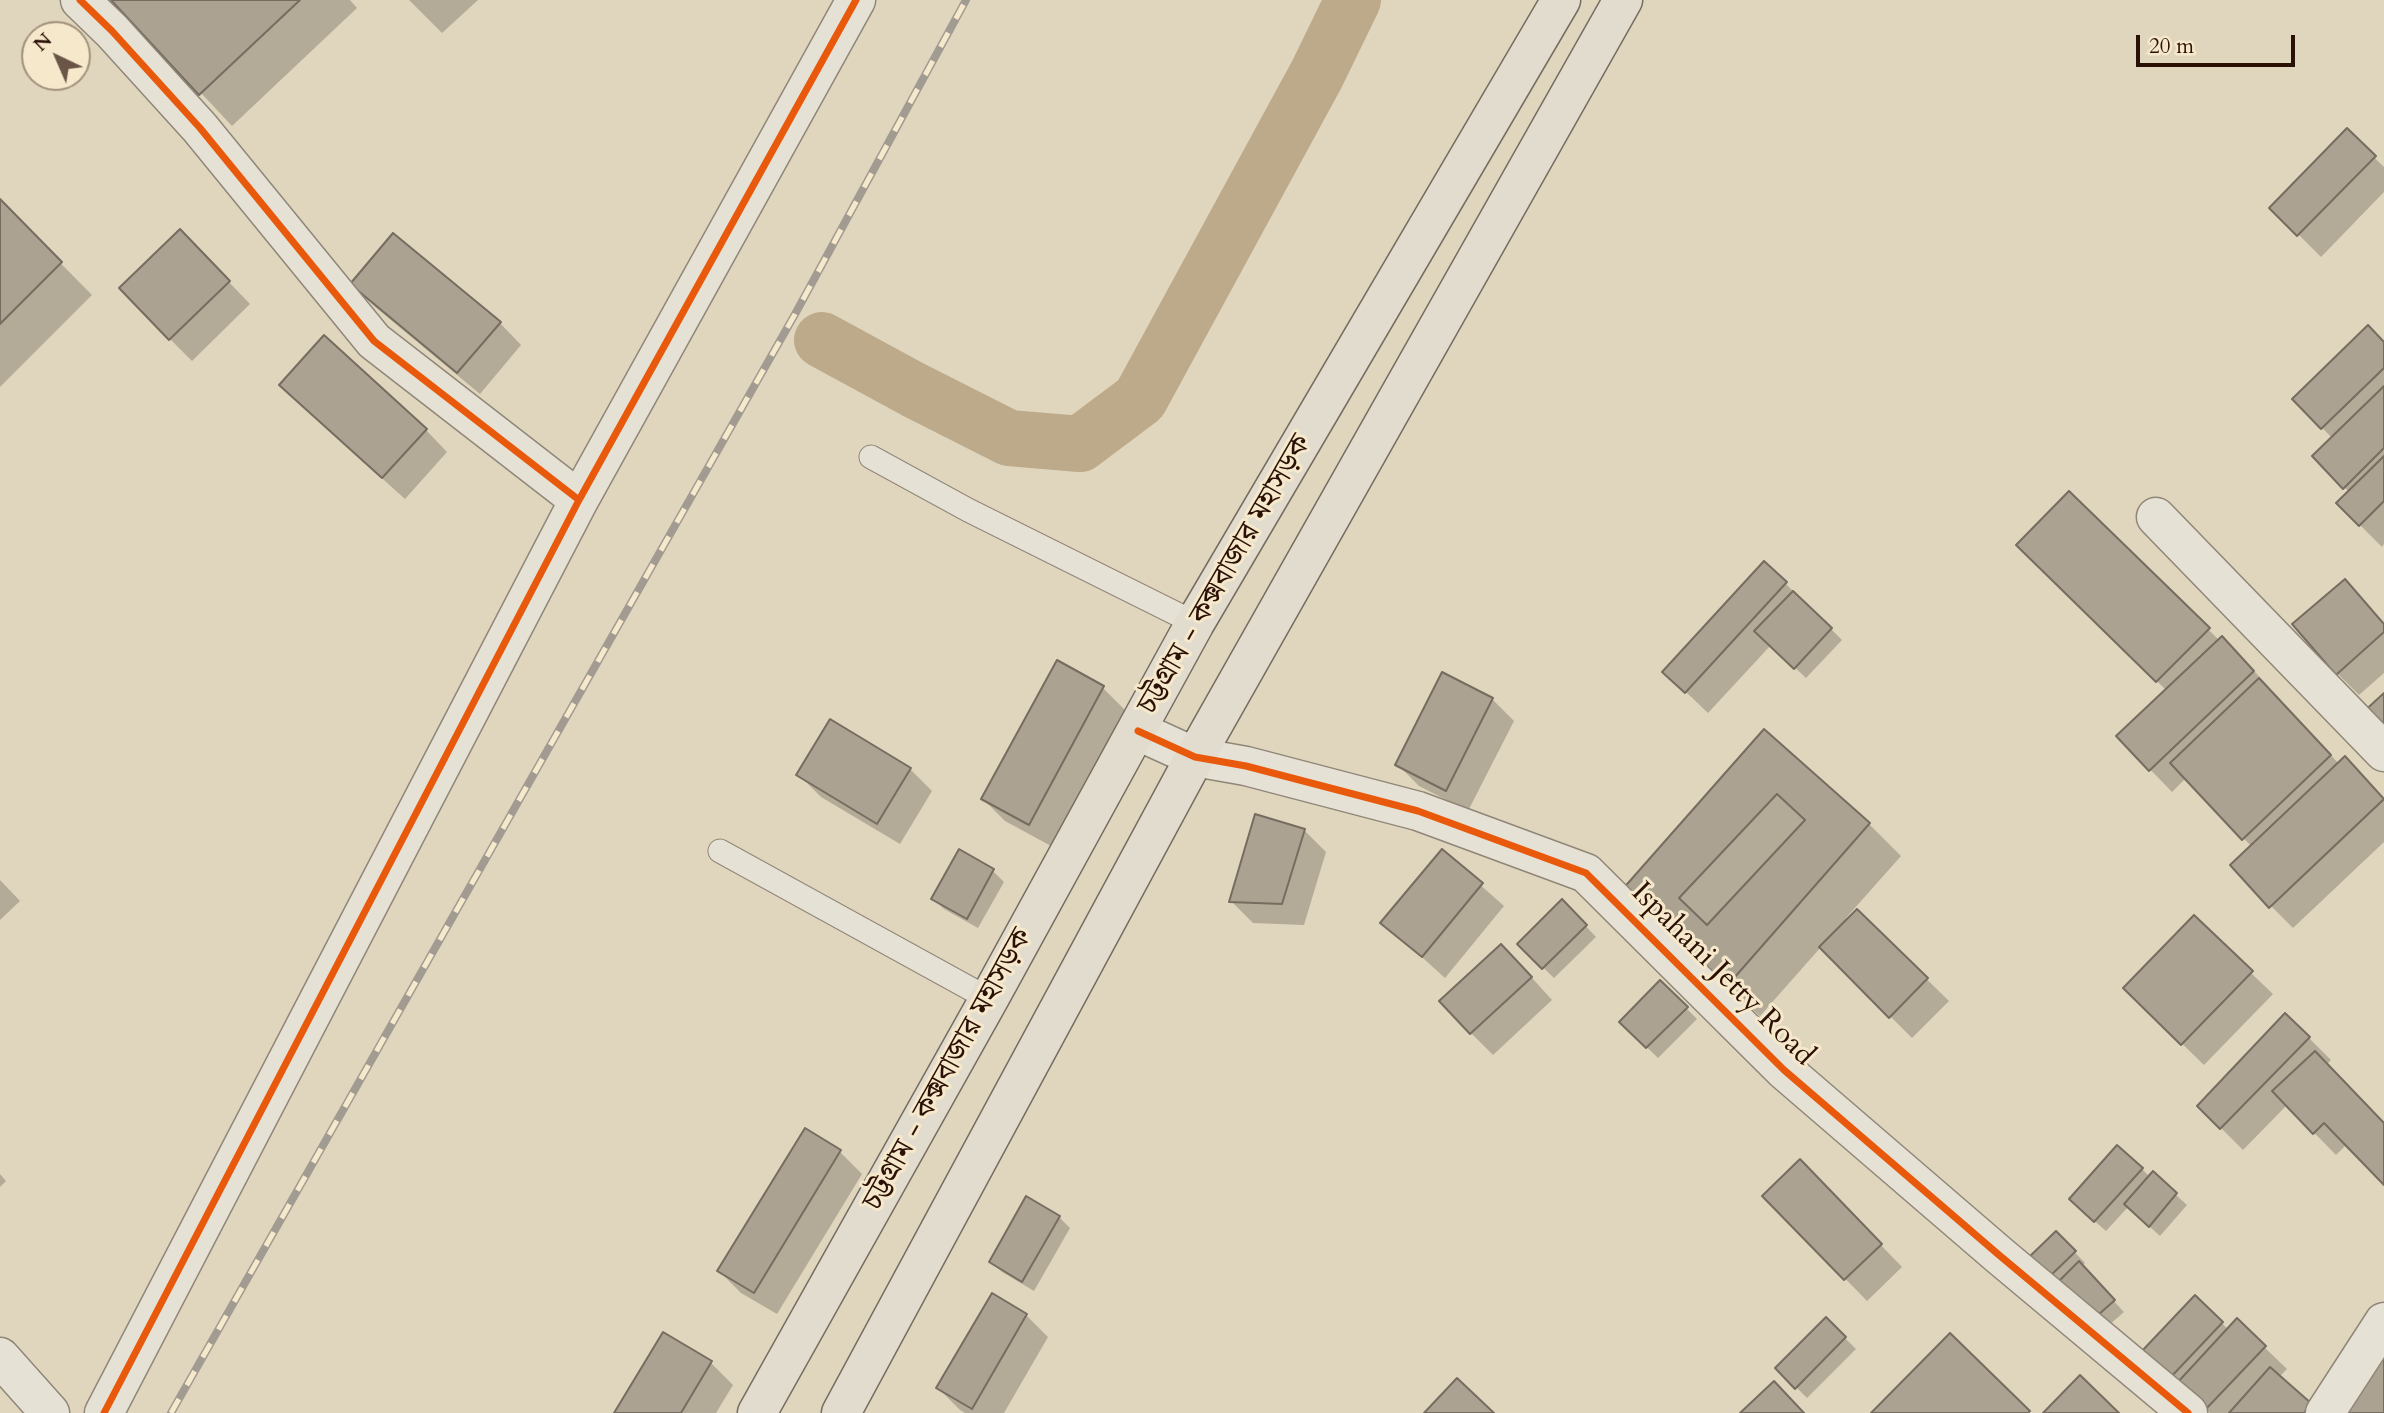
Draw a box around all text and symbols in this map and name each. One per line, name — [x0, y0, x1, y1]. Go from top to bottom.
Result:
north arrow — [21, 21, 91, 91]
scale bar — [2139, 21, 2298, 65]
text: N — [28, 27, 58, 57]
text: 20 m — [2149, 32, 2194, 61]
street label: চট্টগ্রাম - কক্সবাজার মহাসড়ক — [1131, 429, 1321, 721]
street label: Ispahani Jetty Road — [1623, 876, 1821, 1074]
street label: চট্টগ্রাম - কক্সবাজার মহাসড়ক — [857, 923, 1041, 1217]

